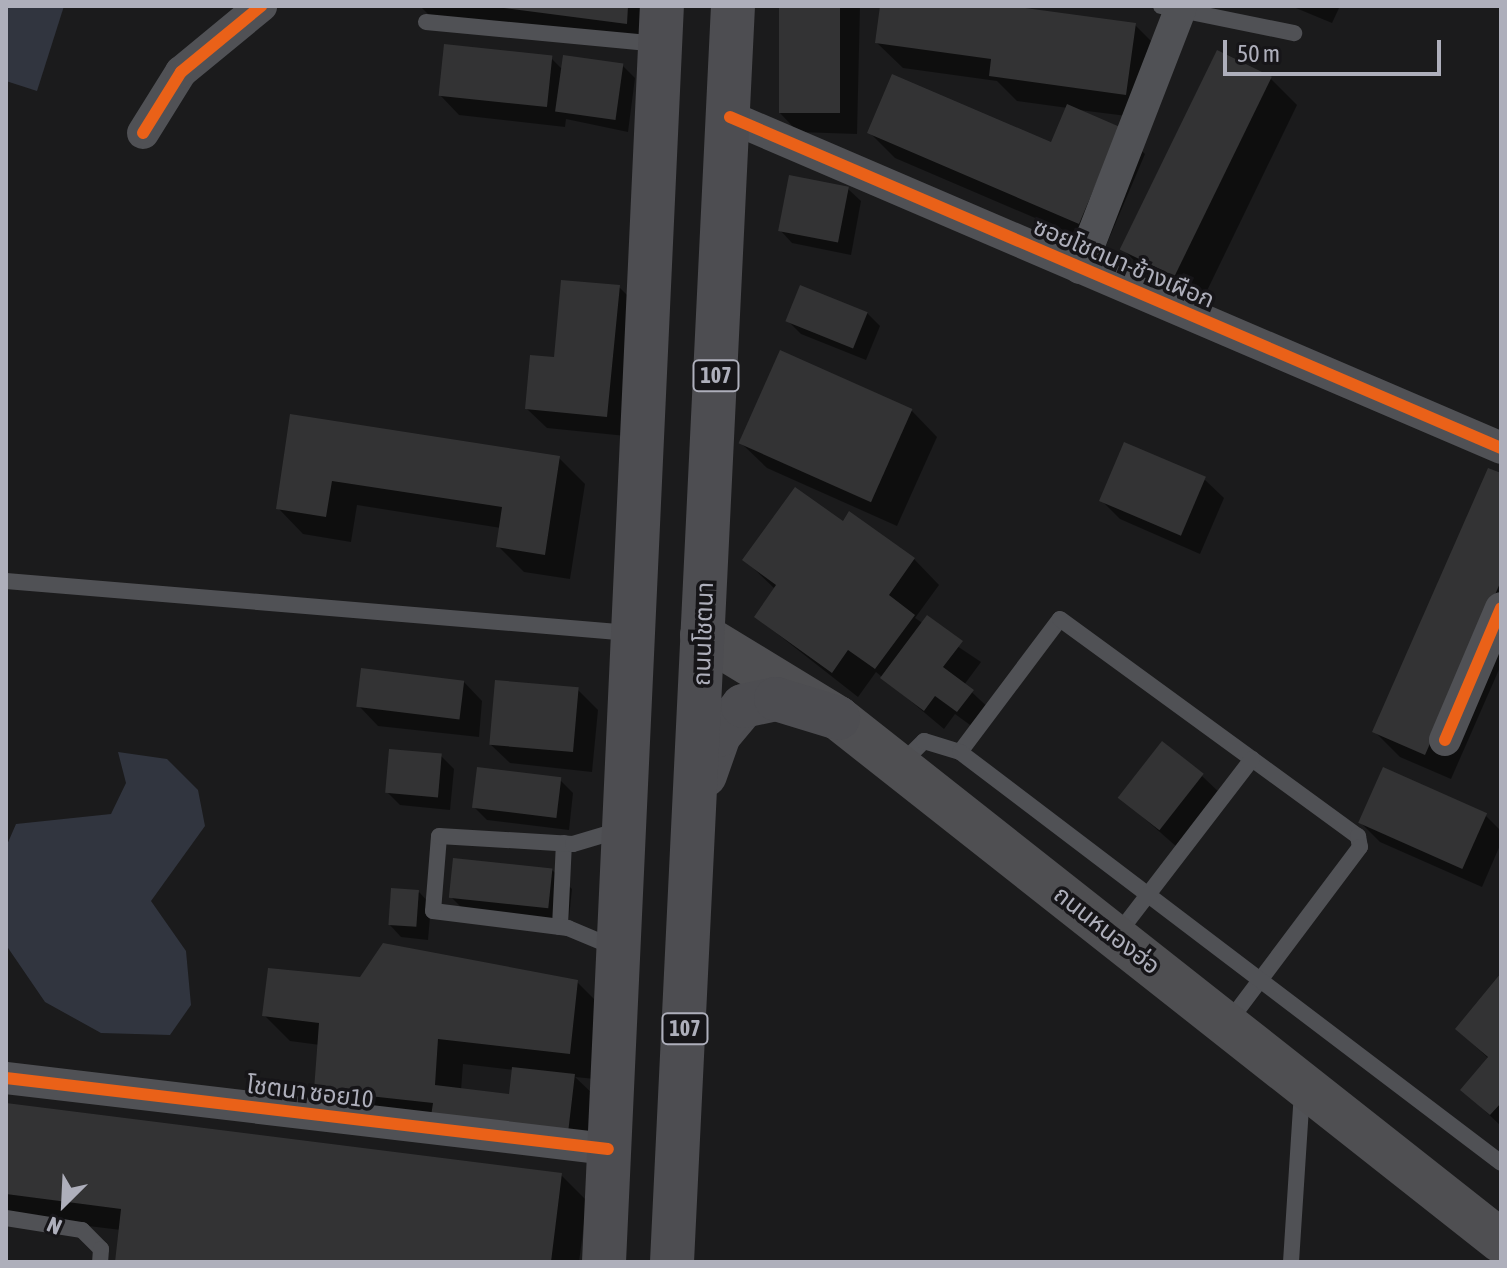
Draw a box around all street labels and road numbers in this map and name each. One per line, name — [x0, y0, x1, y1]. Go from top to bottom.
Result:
street label: ซอยโชตนา-ช้างเผือก — [1029, 212, 1219, 314]
road number: 107 — [692, 358, 740, 394]
street label: ถนนโชตนา — [687, 582, 719, 686]
street label: ถนนหนองฮ่อ — [1048, 880, 1166, 980]
road number: 107 — [661, 1011, 709, 1047]
street label: โชตนา ซอย10 — [245, 1070, 375, 1114]

